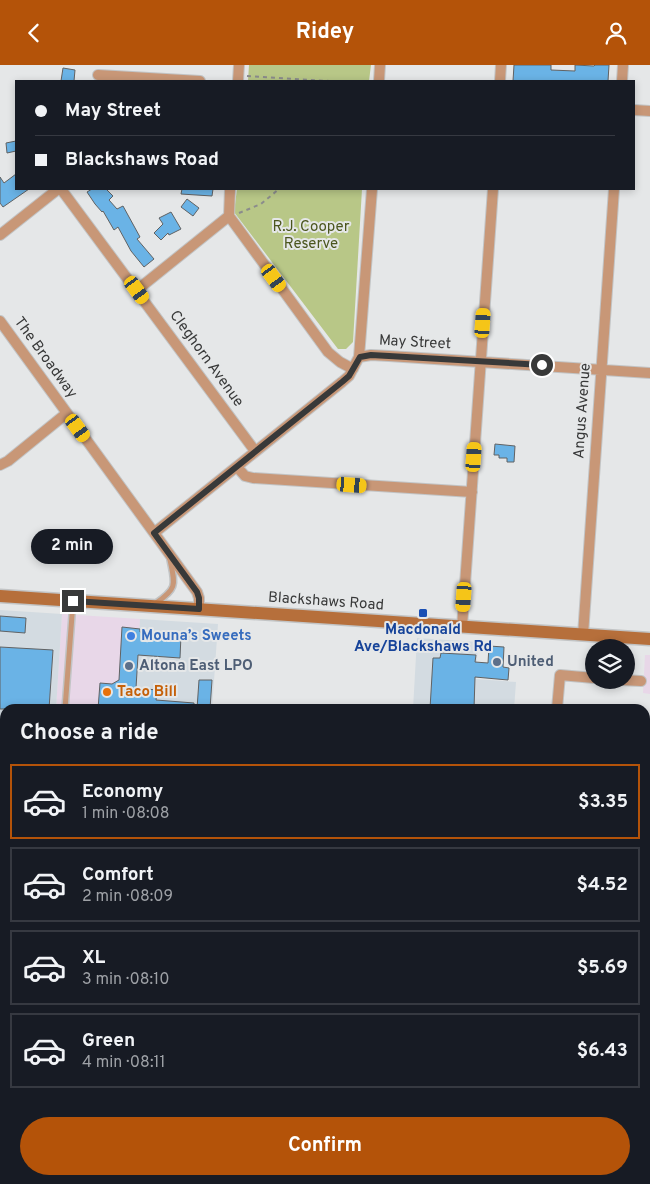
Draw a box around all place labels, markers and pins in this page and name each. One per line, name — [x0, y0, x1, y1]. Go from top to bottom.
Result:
marker: Macdonald Ave/Blackshaws Rd — [417, 607, 429, 619]
place label: Macdonald Ave/Blackshaws Rd — [354, 621, 492, 657]
place label: Mouna’s Sweets — [141, 627, 252, 646]
marker: Mouna’s Sweets — [125, 630, 137, 642]
place label: United — [507, 653, 554, 672]
marker: United — [491, 656, 503, 668]
place label: Altona East LPO — [139, 657, 253, 676]
marker: Altona East LPO — [123, 660, 135, 672]
place label: Taco Bill — [117, 683, 177, 702]
marker: Taco Bill — [101, 686, 113, 698]

